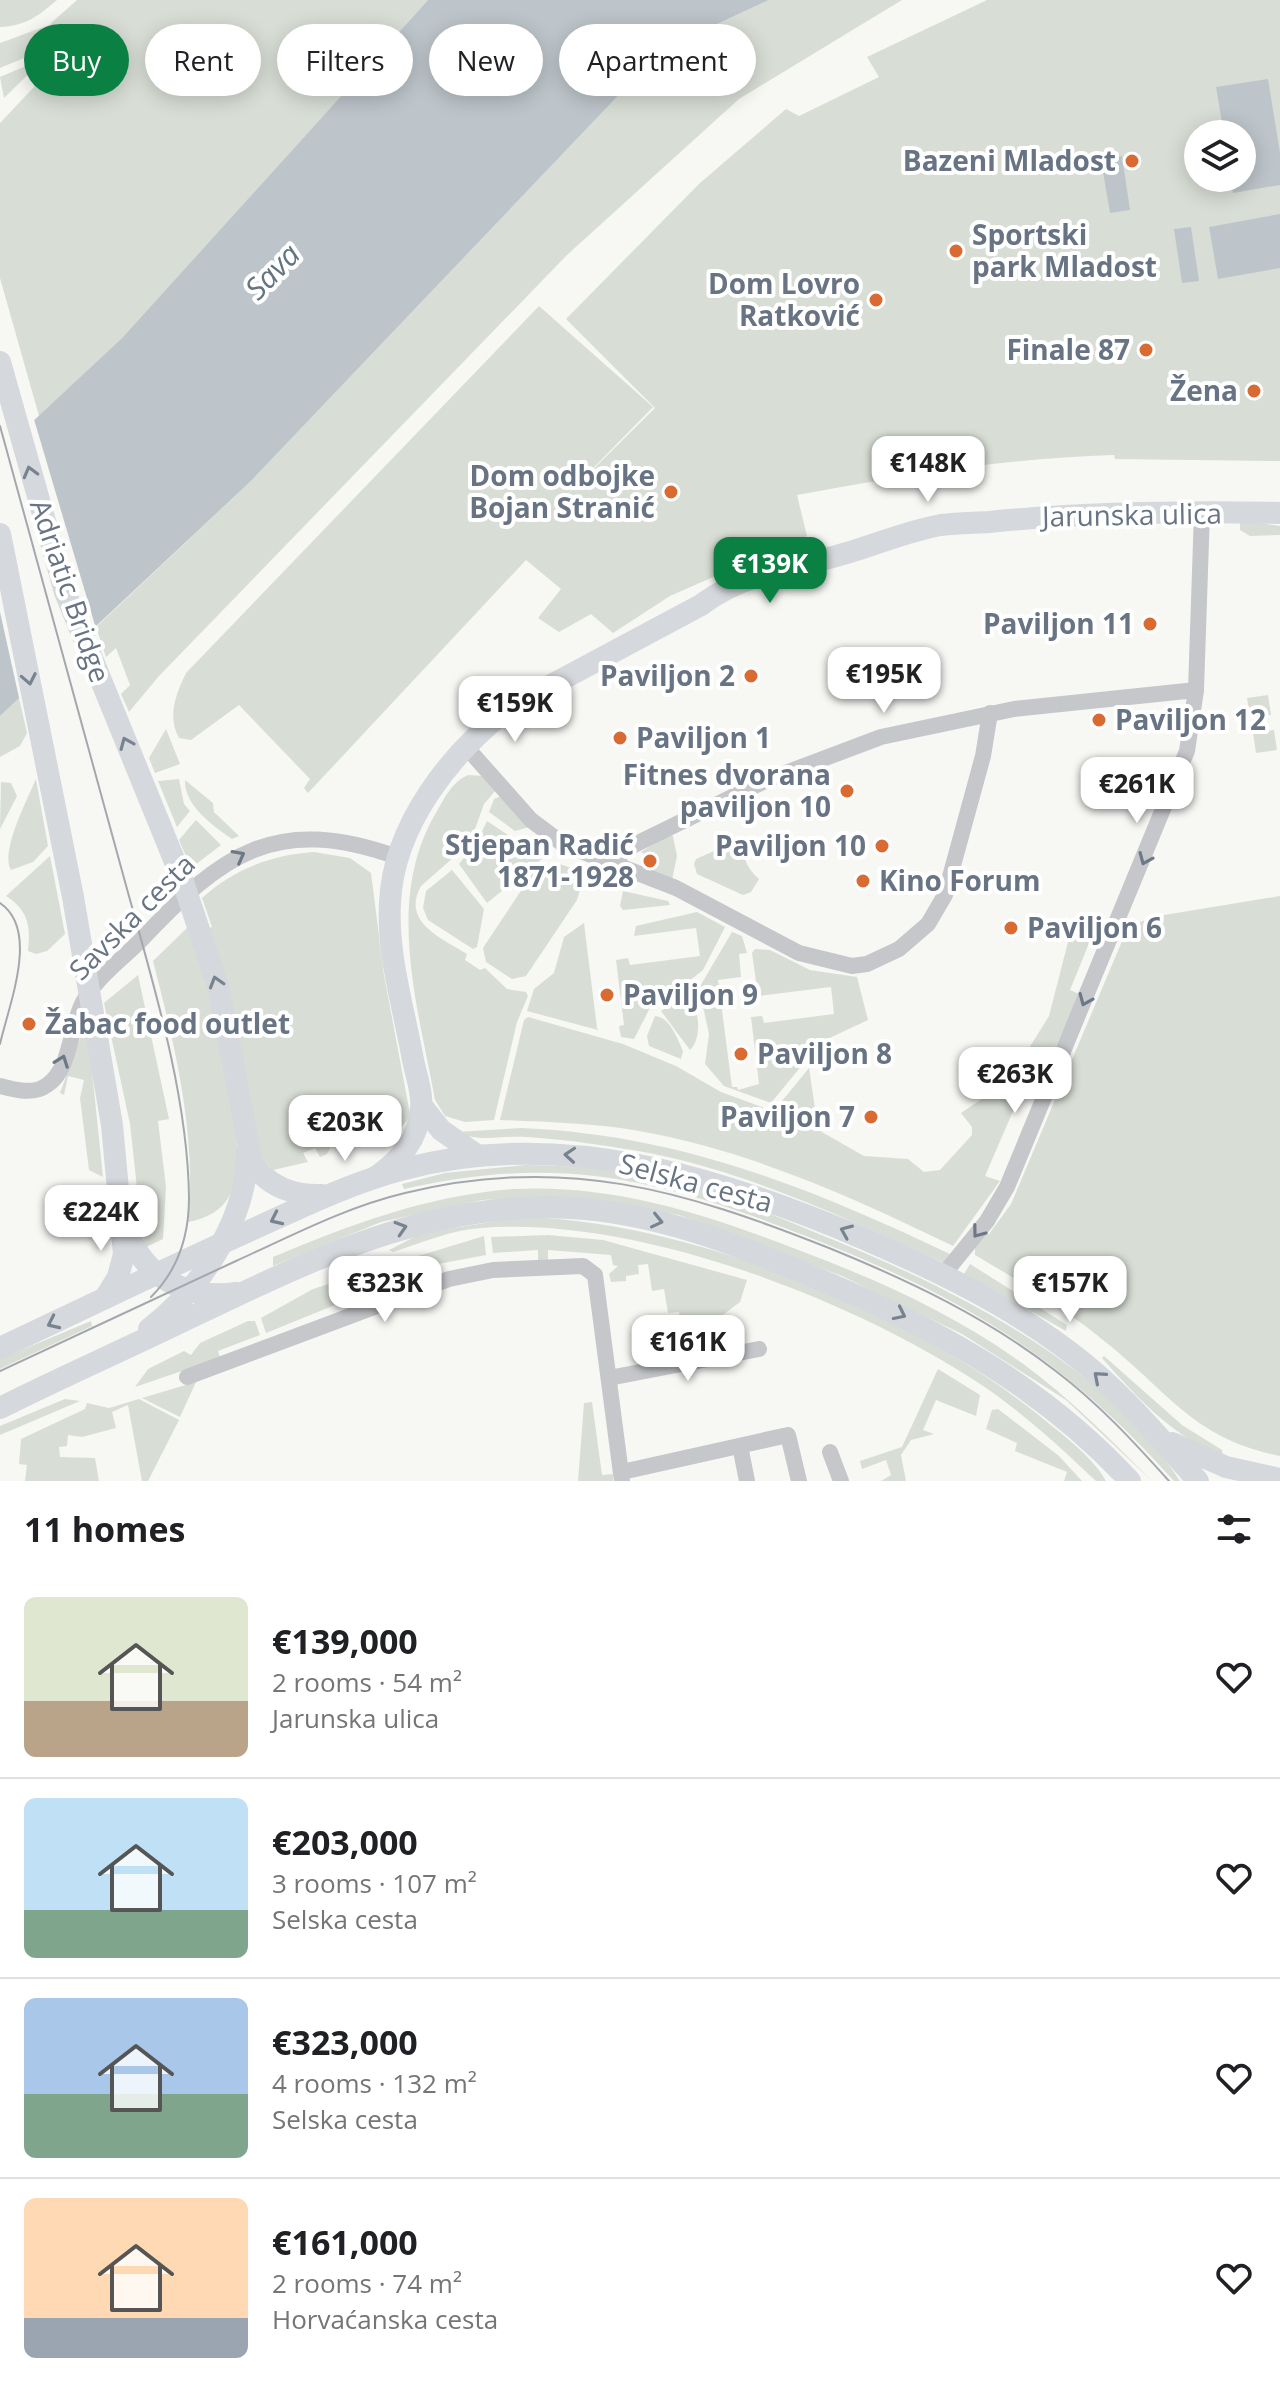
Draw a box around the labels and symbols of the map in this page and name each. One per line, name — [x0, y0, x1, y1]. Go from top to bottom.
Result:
place label: Bazeni Mladost — [903, 141, 1116, 179]
marker: Bazeni Mladost — [1123, 152, 1141, 170]
place label: Sportski park Mladost — [972, 215, 1157, 285]
water label: Sava — [235, 234, 309, 308]
marker: Sportski park Mladost — [947, 242, 965, 260]
place label: Dom Lovro Ratković — [708, 264, 860, 334]
marker: Dom Lovro Ratković — [867, 291, 885, 309]
place label: Finale 87 — [1006, 330, 1130, 368]
marker: Finale 87 — [1137, 341, 1155, 359]
place label: Žena — [1170, 371, 1238, 409]
marker: Žena — [1245, 382, 1263, 400]
pin: €148K — [872, 436, 984, 504]
place label: Dom odbojke Bojan Stranić — [469, 456, 655, 526]
one-way arrow — [23, 466, 40, 480]
marker: Dom odbojke Bojan Stranić — [662, 483, 680, 501]
street label: Jarunska ulica — [1039, 493, 1222, 535]
street label: Adriatic Bridge — [22, 494, 120, 687]
pin: €139K — [714, 537, 826, 605]
place label: Paviljon 11 — [983, 604, 1134, 642]
marker: Paviljon 11 — [1141, 615, 1159, 633]
pin: €195K — [828, 647, 940, 715]
place label: Paviljon 2 — [600, 656, 735, 694]
marker: Paviljon 2 — [742, 667, 760, 685]
one-way arrow — [20, 673, 37, 686]
pin: €159K — [459, 676, 571, 744]
place label: Paviljon 12 — [1115, 700, 1266, 738]
marker: Paviljon 12 — [1090, 711, 1108, 729]
place label: Paviljon 1 — [636, 718, 771, 756]
marker: Paviljon 1 — [611, 729, 629, 747]
one-way arrow — [119, 737, 136, 751]
place label: Fitnes dvorana paviljon 10 — [623, 755, 831, 825]
pin: €261K — [1081, 757, 1193, 825]
marker: Fitnes dvorana paviljon 10 — [838, 782, 856, 800]
place label: Stjepan Radić 1871-1928 — [445, 825, 634, 895]
place label: Paviljon 10 — [715, 826, 866, 864]
marker: Paviljon 10 — [873, 837, 891, 855]
street label: Savska cesta — [60, 845, 203, 988]
one-way arrow — [1138, 850, 1154, 865]
one-way arrow — [230, 851, 245, 866]
marker: Stjepan Radić 1871-1928 — [641, 852, 659, 870]
place label: Kino Forum — [879, 861, 1040, 899]
marker: Kino Forum — [854, 872, 872, 890]
place label: Paviljon 6 — [1027, 908, 1162, 946]
marker: Paviljon 6 — [1002, 919, 1020, 937]
place label: Paviljon 9 — [623, 975, 758, 1013]
one-way arrow — [209, 976, 225, 990]
marker: Paviljon 9 — [598, 986, 616, 1004]
one-way arrow — [1079, 992, 1095, 1006]
place label: Žabac food outlet — [45, 1004, 290, 1042]
marker: Žabac food outlet — [20, 1015, 38, 1033]
place label: Paviljon 8 — [757, 1034, 892, 1072]
marker: Paviljon 8 — [732, 1045, 750, 1063]
pin: €263K — [959, 1047, 1071, 1115]
one-way arrow — [53, 1055, 69, 1069]
pin: €203K — [289, 1095, 401, 1163]
place label: Paviljon 7 — [720, 1097, 855, 1135]
marker: Paviljon 7 — [862, 1108, 880, 1126]
street label: Selska cesta — [615, 1143, 777, 1221]
one-way arrow — [563, 1147, 576, 1164]
pin: €224K — [45, 1185, 157, 1253]
one-way arrow — [270, 1209, 285, 1225]
one-way arrow — [650, 1212, 664, 1229]
one-way arrow — [393, 1221, 407, 1237]
one-way arrow — [973, 1224, 987, 1238]
one-way arrow — [840, 1225, 855, 1241]
pin: €323K — [329, 1256, 441, 1324]
pin: €157K — [1014, 1256, 1126, 1324]
one-way arrow — [891, 1304, 906, 1320]
one-way arrow — [47, 1313, 61, 1329]
pin: €161K — [632, 1315, 744, 1383]
one-way arrow — [1093, 1372, 1108, 1386]

